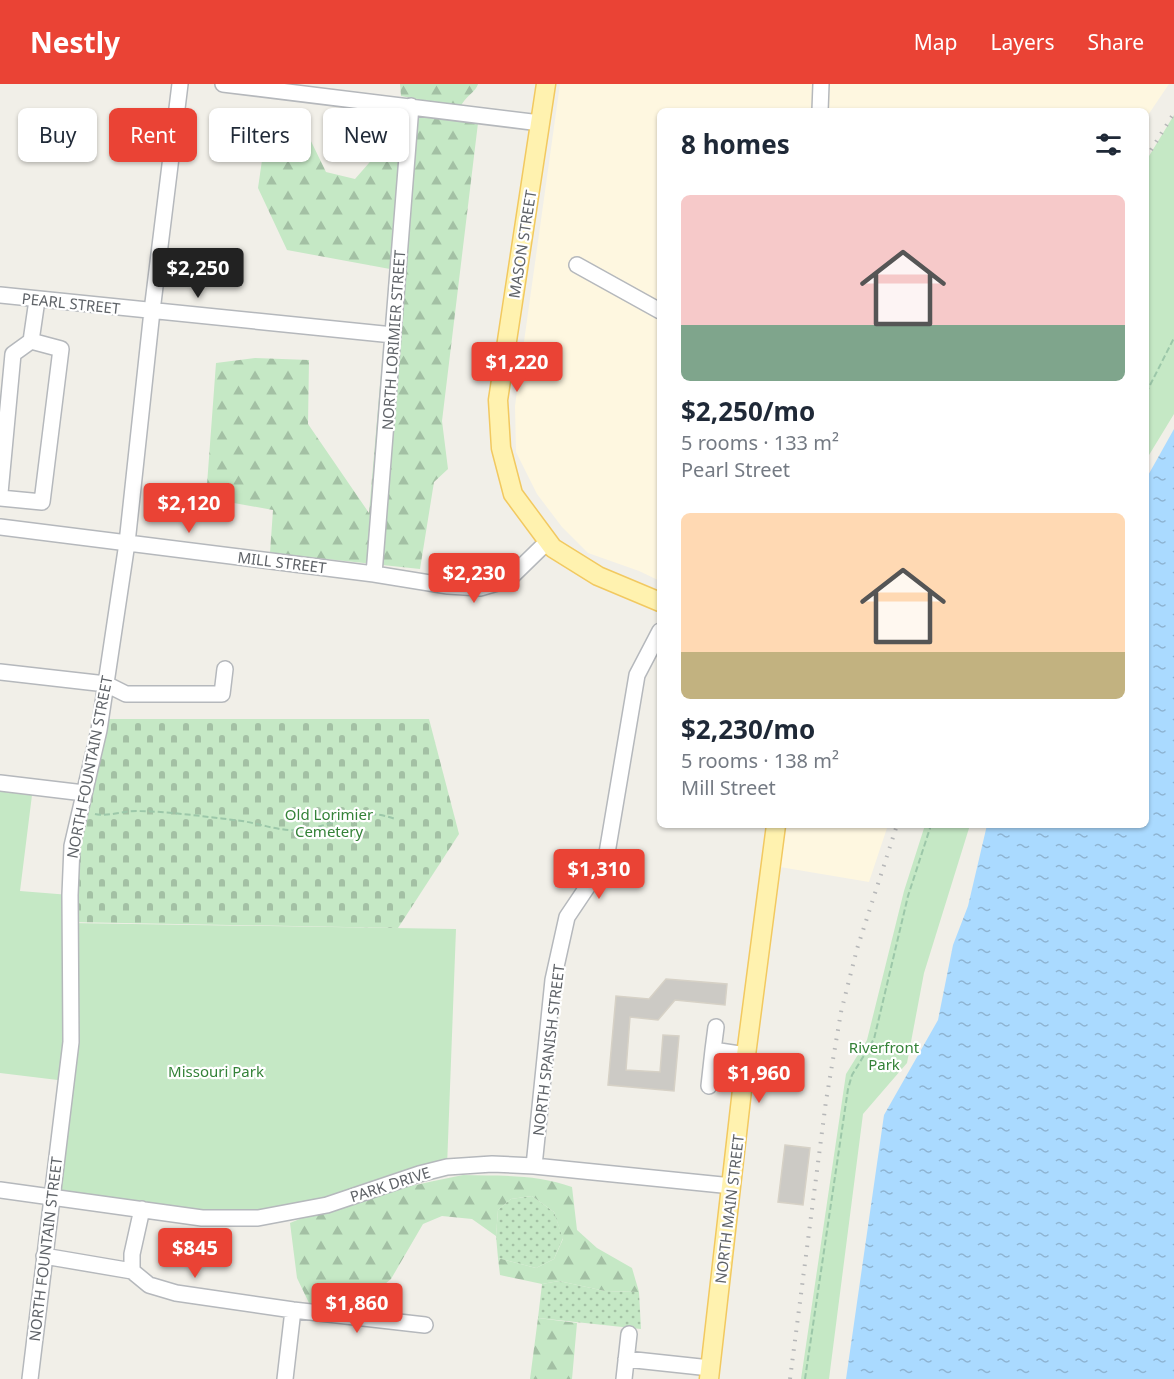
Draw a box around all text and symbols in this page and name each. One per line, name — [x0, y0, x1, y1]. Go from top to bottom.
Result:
text: Nestly — [30, 23, 120, 61]
text: Map — [914, 28, 958, 56]
text: Layers — [991, 28, 1055, 56]
text: Share — [1088, 28, 1144, 56]
chip: Buy — [18, 108, 97, 162]
chip: Rent — [109, 108, 197, 162]
chip: Filters — [209, 108, 311, 162]
chip: New — [323, 108, 409, 162]
text: 8 homes — [681, 126, 790, 162]
icon: filters — [1092, 128, 1125, 161]
street label: MASON STREET — [504, 188, 541, 300]
icon: home — [849, 234, 957, 342]
pin: $2,250 — [149, 248, 247, 299]
street label: NORTH LORIMIER STREET — [377, 249, 409, 431]
text: $2,250 — [167, 254, 229, 281]
street label: PEARL STREET — [21, 288, 122, 318]
pin: $1,220 — [468, 342, 566, 393]
text: $1,220 — [486, 348, 548, 375]
text: $2,250/mo — [681, 393, 815, 429]
text: 5 rooms · 133 m² — [681, 429, 839, 456]
text: Pearl Street — [681, 456, 790, 483]
pin: $2,120 — [140, 483, 238, 534]
text: $2,120 — [158, 489, 220, 516]
street label: MILL STREET — [236, 547, 328, 577]
icon: home — [849, 552, 957, 660]
pin: $2,230 — [425, 553, 523, 604]
text: $2,230 — [443, 559, 505, 586]
street label: NORTH FOUNTAIN STREET — [61, 673, 117, 860]
text: $2,230/mo — [681, 711, 815, 747]
text: 5 rooms · 138 m² — [681, 747, 839, 774]
text: Mill Street — [681, 774, 776, 801]
park label: Old Lorimier Cemetery — [285, 804, 373, 841]
pin: $1,310 — [550, 849, 648, 900]
text: $1,310 — [568, 855, 630, 882]
street label: NORTH SPANISH STREET — [528, 962, 569, 1137]
park label: Riverfront Park — [849, 1037, 920, 1074]
pin: $1,960 — [710, 1053, 808, 1104]
text: $1,960 — [728, 1059, 790, 1086]
park label: Missouri Park — [168, 1061, 264, 1081]
street label: NORTH MAIN STREET — [710, 1133, 748, 1285]
street label: NORTH FOUNTAIN STREET — [24, 1155, 66, 1342]
street label: PARK DRIVE — [347, 1162, 433, 1206]
pin: $845 — [159, 1228, 231, 1279]
text: $845 — [172, 1234, 218, 1261]
pin: $1,860 — [308, 1283, 406, 1334]
text: $1,860 — [326, 1289, 388, 1316]

